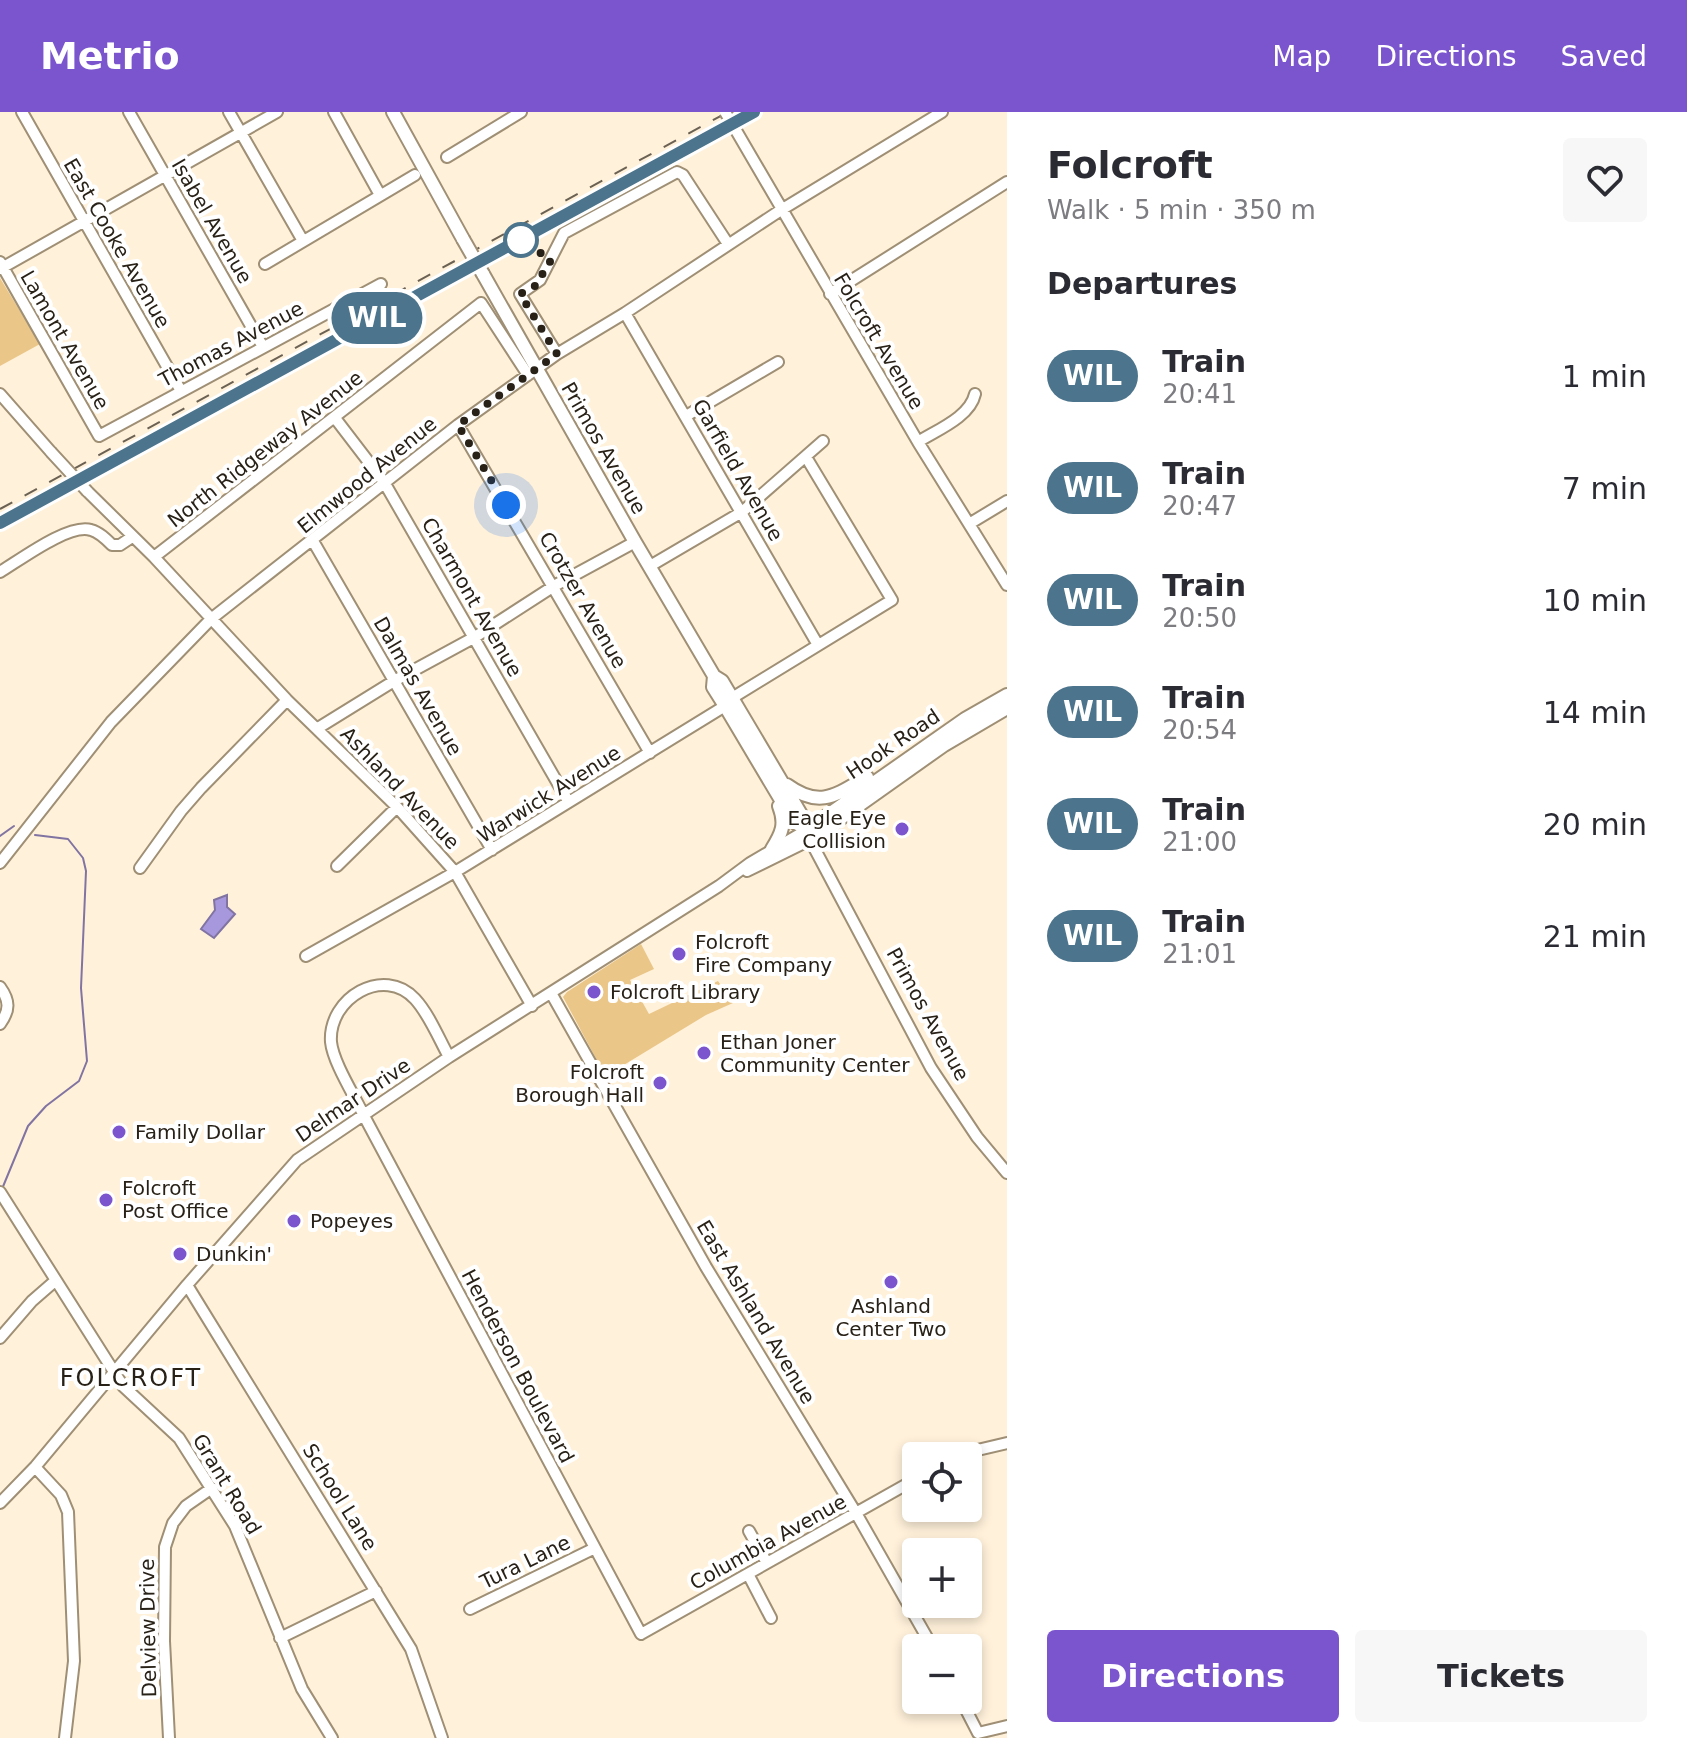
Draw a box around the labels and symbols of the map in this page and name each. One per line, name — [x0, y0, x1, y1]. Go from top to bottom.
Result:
street label: East Cooke Avenue — [59, 154, 175, 332]
street label: Isabel Avenue — [167, 154, 257, 288]
unlabelled marker — [504, 223, 538, 257]
street label: Lamont Avenue — [16, 266, 114, 414]
street label: Folcroft Avenue — [829, 268, 929, 414]
line badge: WIL — [331, 292, 423, 344]
street label: Thomas Avenue — [154, 296, 307, 393]
street label: North Ridgeway Avenue — [163, 365, 367, 533]
street label: Primos Avenue — [557, 378, 651, 518]
street label: Garfield Avenue — [688, 395, 788, 545]
street label: Elmwood Avenue — [293, 412, 441, 538]
your location — [486, 485, 526, 525]
street label: Charmont Avenue — [417, 513, 527, 681]
street label: Crotzer Avenue — [534, 528, 632, 672]
street label: Dalmas Avenue — [369, 612, 467, 760]
street label: Hook Road — [842, 704, 944, 784]
street label: Ashland Avenue — [336, 722, 464, 854]
street label: Warwick Avenue — [473, 740, 625, 848]
place label: Eagle Eye Collision — [787, 806, 886, 853]
marker: Eagle Eye Collision — [893, 820, 911, 838]
place label: Folcroft Fire Company — [695, 930, 832, 977]
street label: Primos Avenue — [882, 943, 974, 1085]
marker: Folcroft Fire Company — [670, 945, 688, 963]
place label: Folcroft Library — [610, 980, 761, 1004]
marker: Folcroft Library — [585, 983, 603, 1001]
place label: Ethan Joner Community Center — [720, 1030, 910, 1077]
marker: Ethan Joner Community Center — [695, 1044, 713, 1062]
street label: Delmar Drive — [291, 1053, 415, 1147]
place label: Folcroft Borough Hall — [515, 1060, 644, 1107]
marker: Folcroft Borough Hall — [651, 1074, 669, 1092]
place label: Family Dollar — [135, 1120, 266, 1144]
marker: Family Dollar — [110, 1123, 128, 1141]
place label: Folcroft Post Office — [122, 1176, 229, 1223]
marker: Folcroft Post Office — [97, 1191, 115, 1209]
place label: Popeyes — [310, 1209, 393, 1233]
marker: Popeyes — [285, 1212, 303, 1230]
street label: East Ashland Avenue — [692, 1216, 820, 1408]
place label: Dunkin' — [196, 1242, 272, 1266]
marker: Dunkin' — [171, 1245, 189, 1263]
street label: Henderson Boulevard — [457, 1265, 579, 1467]
marker: Ashland Center Two — [882, 1273, 900, 1291]
place label: Ashland Center Two — [835, 1294, 947, 1341]
district label: FOLCROFT — [60, 1364, 202, 1392]
street label: Grant Road — [188, 1429, 266, 1539]
street label: School Lane — [298, 1439, 382, 1555]
street label: Columbia Avenue — [686, 1489, 850, 1595]
street label: Tura Lane — [475, 1530, 574, 1595]
street label: Delview Drive — [135, 1558, 161, 1698]

